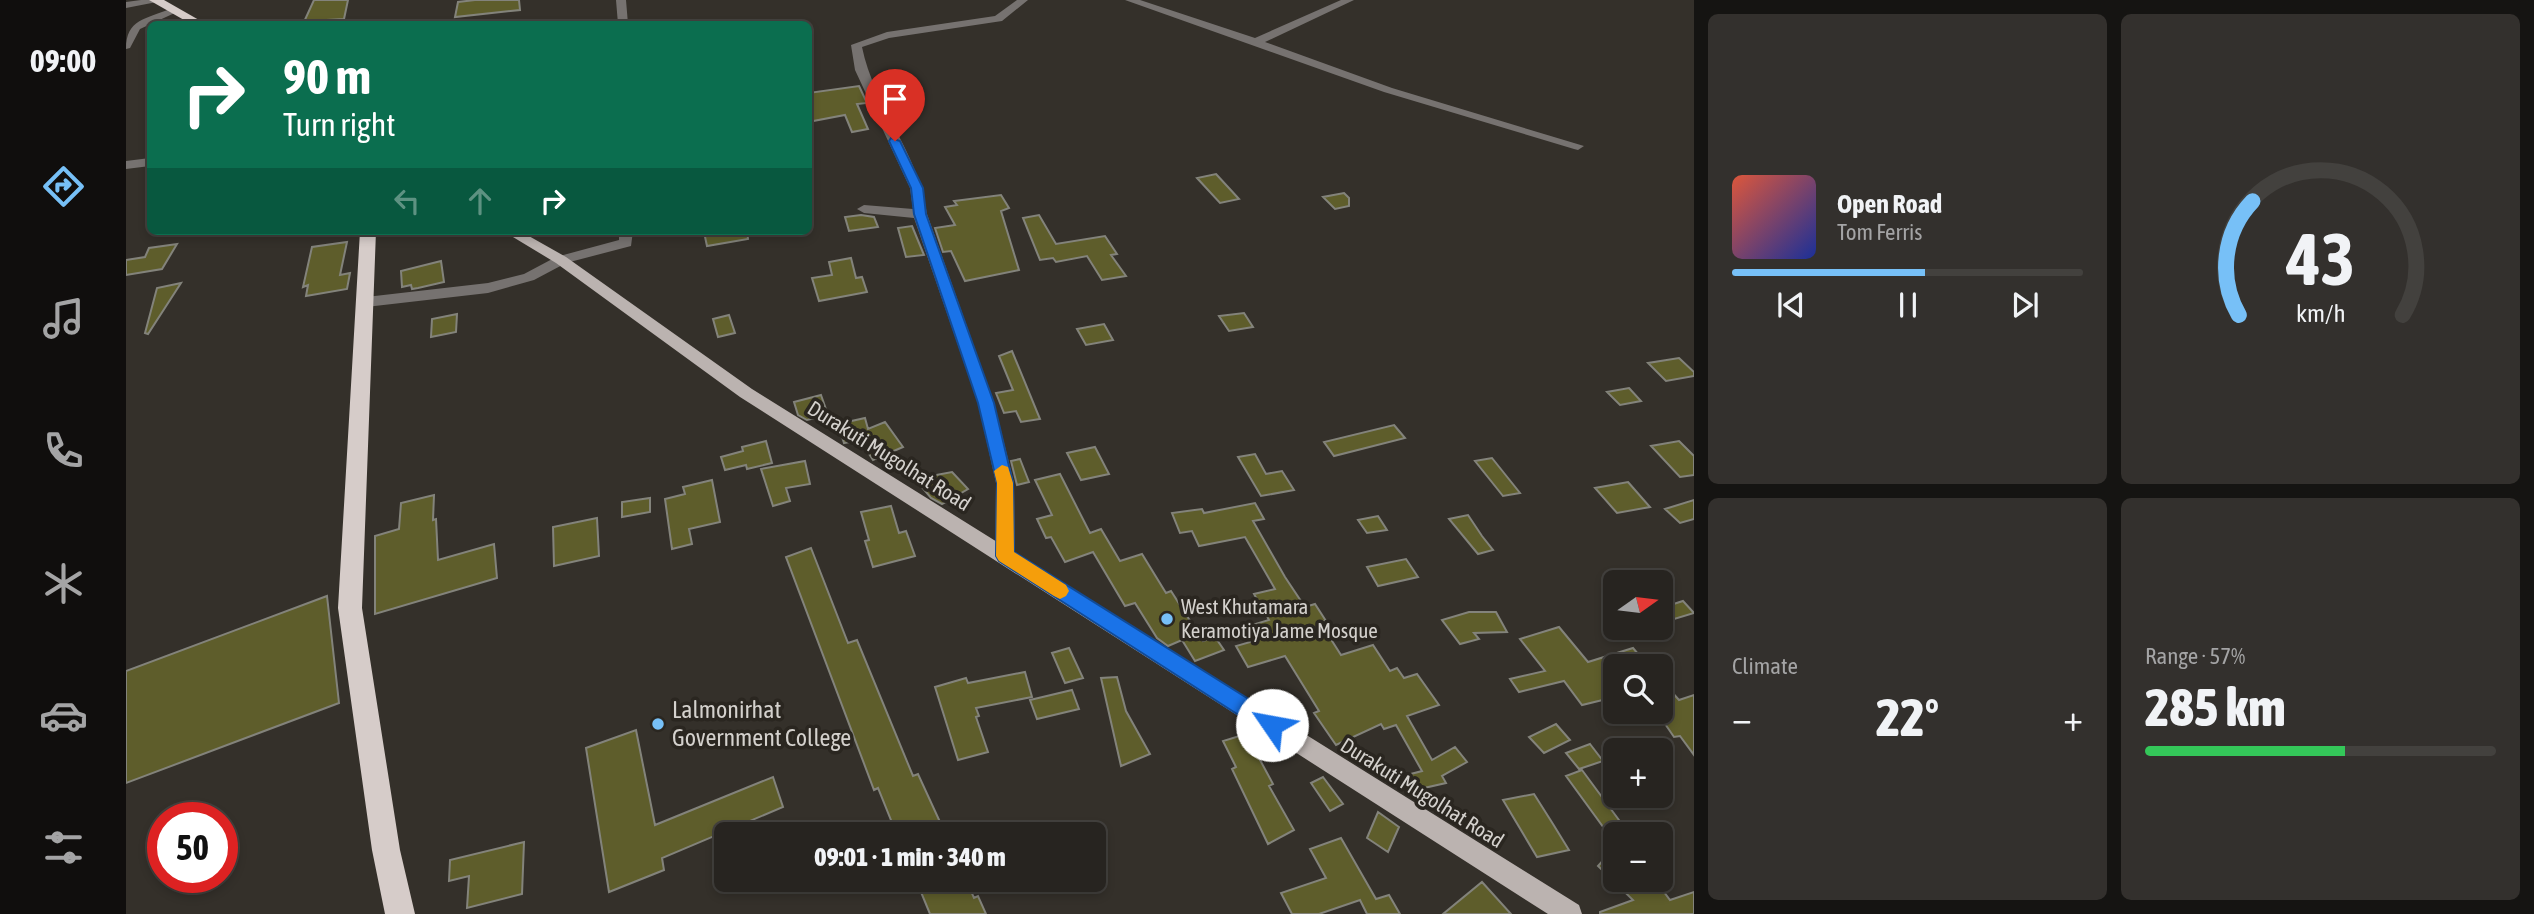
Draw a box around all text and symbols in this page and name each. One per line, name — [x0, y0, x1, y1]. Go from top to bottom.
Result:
text: 09:00 — [30, 42, 96, 79]
text: 90 m — [283, 48, 371, 104]
icon: right — [168, 49, 259, 140]
pin — [865, 69, 925, 141]
icon: arrive — [876, 80, 914, 118]
text: Turn right — [283, 106, 396, 143]
icon: directions — [39, 162, 88, 211]
icon: left — [388, 182, 426, 220]
icon: ahead — [461, 182, 499, 220]
icon: right — [534, 182, 572, 220]
text: Open Road — [1837, 189, 1942, 219]
text: 43 — [2285, 218, 2355, 301]
text: Tom Ferris — [1837, 219, 1922, 245]
icon: previous — [1772, 286, 1810, 324]
icon: pause — [1889, 286, 1927, 324]
icon: next — [2006, 286, 2044, 324]
icon: music — [39, 294, 88, 343]
text: km/h — [2296, 299, 2345, 327]
street label: Durakuti Mugolhat Road — [804, 395, 976, 515]
icon: phone — [39, 426, 88, 475]
icon: climate — [39, 559, 88, 608]
north arrow — [1603, 570, 1673, 640]
map controls — [1603, 570, 1673, 892]
place label: West Khutamara Keramotiya Jame Mosque — [1181, 594, 1378, 642]
marker: West Khutamara Keramotiya Jame Mosque — [1159, 611, 1175, 627]
text: Range · 57% — [2145, 643, 2245, 669]
text: Climate — [1732, 653, 1798, 679]
button: search — [1603, 654, 1673, 724]
text: 285 km — [2145, 677, 2286, 737]
text: 22° — [1876, 687, 1939, 747]
position arrow — [1235, 688, 1309, 762]
icon: car — [39, 691, 88, 740]
place label: Lalmonirhat Government College — [672, 696, 851, 751]
text: − — [1732, 696, 1752, 739]
text: + — [2063, 696, 2083, 739]
marker: Lalmonirhat Government College — [650, 716, 666, 732]
street label: Durakuti Mugolhat Road — [1337, 732, 1509, 852]
button: + — [1603, 738, 1673, 808]
speed limit sign: 50 — [147, 802, 238, 893]
button: − — [1603, 822, 1673, 892]
icon: filters — [39, 823, 88, 872]
text: 09:01 · 1 min · 340 m — [814, 842, 1006, 872]

